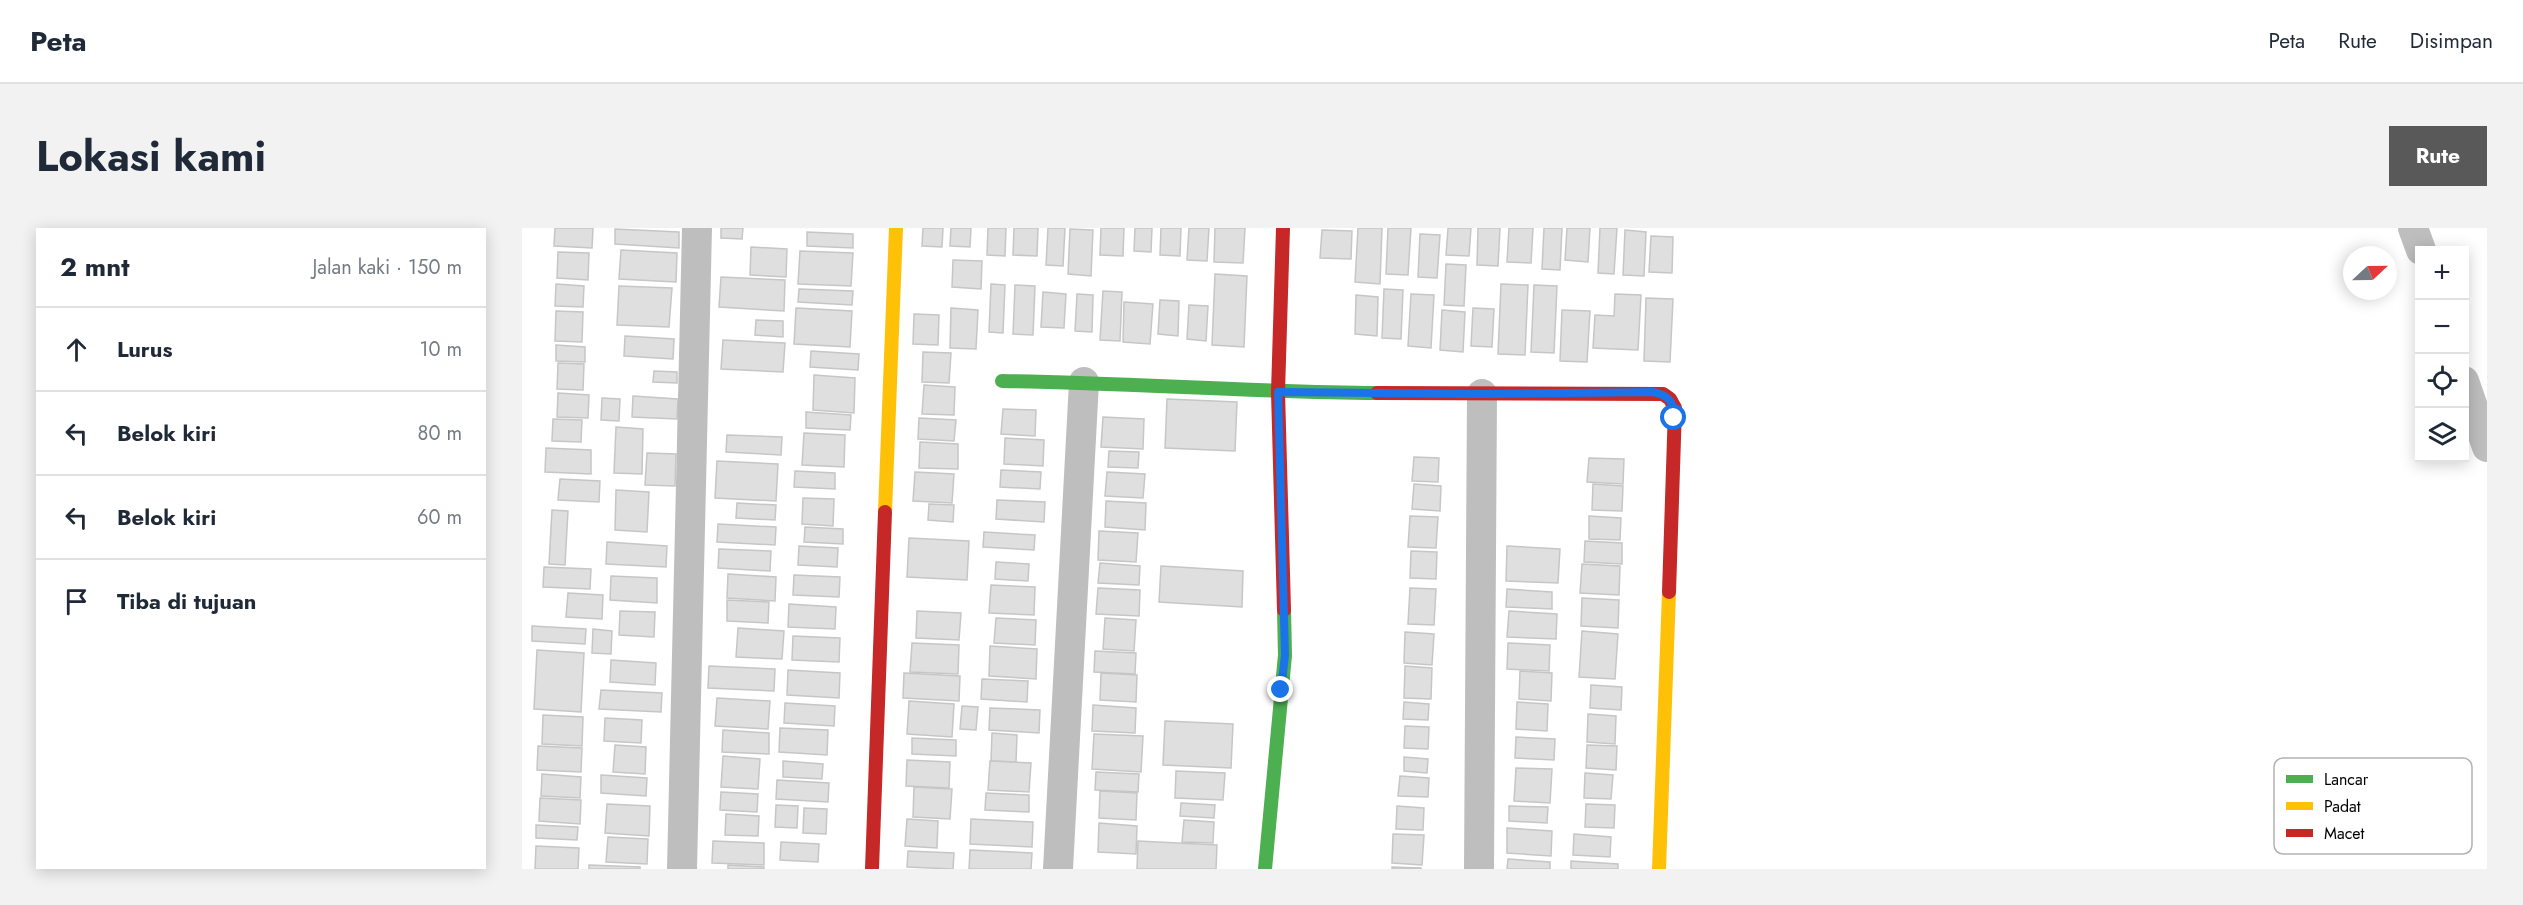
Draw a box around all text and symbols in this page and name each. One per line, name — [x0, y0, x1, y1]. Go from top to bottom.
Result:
text: Peta — [30, 21, 87, 62]
text: Peta — [2268, 26, 2305, 56]
text: Rute — [2338, 26, 2377, 56]
text: Disimpan — [2410, 26, 2493, 56]
text: Lokasi kami — [36, 126, 266, 187]
button: Rute — [2389, 126, 2487, 186]
north arrow — [2343, 246, 2397, 300]
map controls — [2415, 246, 2469, 462]
button: + — [2415, 246, 2469, 300]
text: 2 mnt — [60, 248, 129, 286]
text: Jalan kaki · 150 m — [313, 253, 462, 282]
button: − — [2415, 300, 2469, 354]
icon: ahead — [60, 333, 93, 366]
text: Lurus — [117, 333, 173, 365]
text: 10 m — [419, 335, 462, 364]
button: locate — [2415, 354, 2469, 408]
route start — [1660, 404, 1686, 430]
button: layers — [2415, 408, 2469, 462]
icon: left — [60, 417, 93, 450]
text: Belok kiri — [117, 417, 216, 449]
text: 80 m — [417, 419, 462, 448]
icon: left — [60, 501, 93, 534]
text: Belok kiri — [117, 501, 216, 533]
text: 60 m — [417, 503, 462, 532]
icon: arrive — [60, 585, 93, 618]
text: Tiba di tujuan — [117, 585, 256, 617]
route end — [1267, 676, 1293, 702]
legend — [2274, 758, 2472, 854]
text: Lancar — [2324, 768, 2369, 791]
text: Padat — [2324, 795, 2361, 818]
text: Macet — [2324, 822, 2365, 845]

